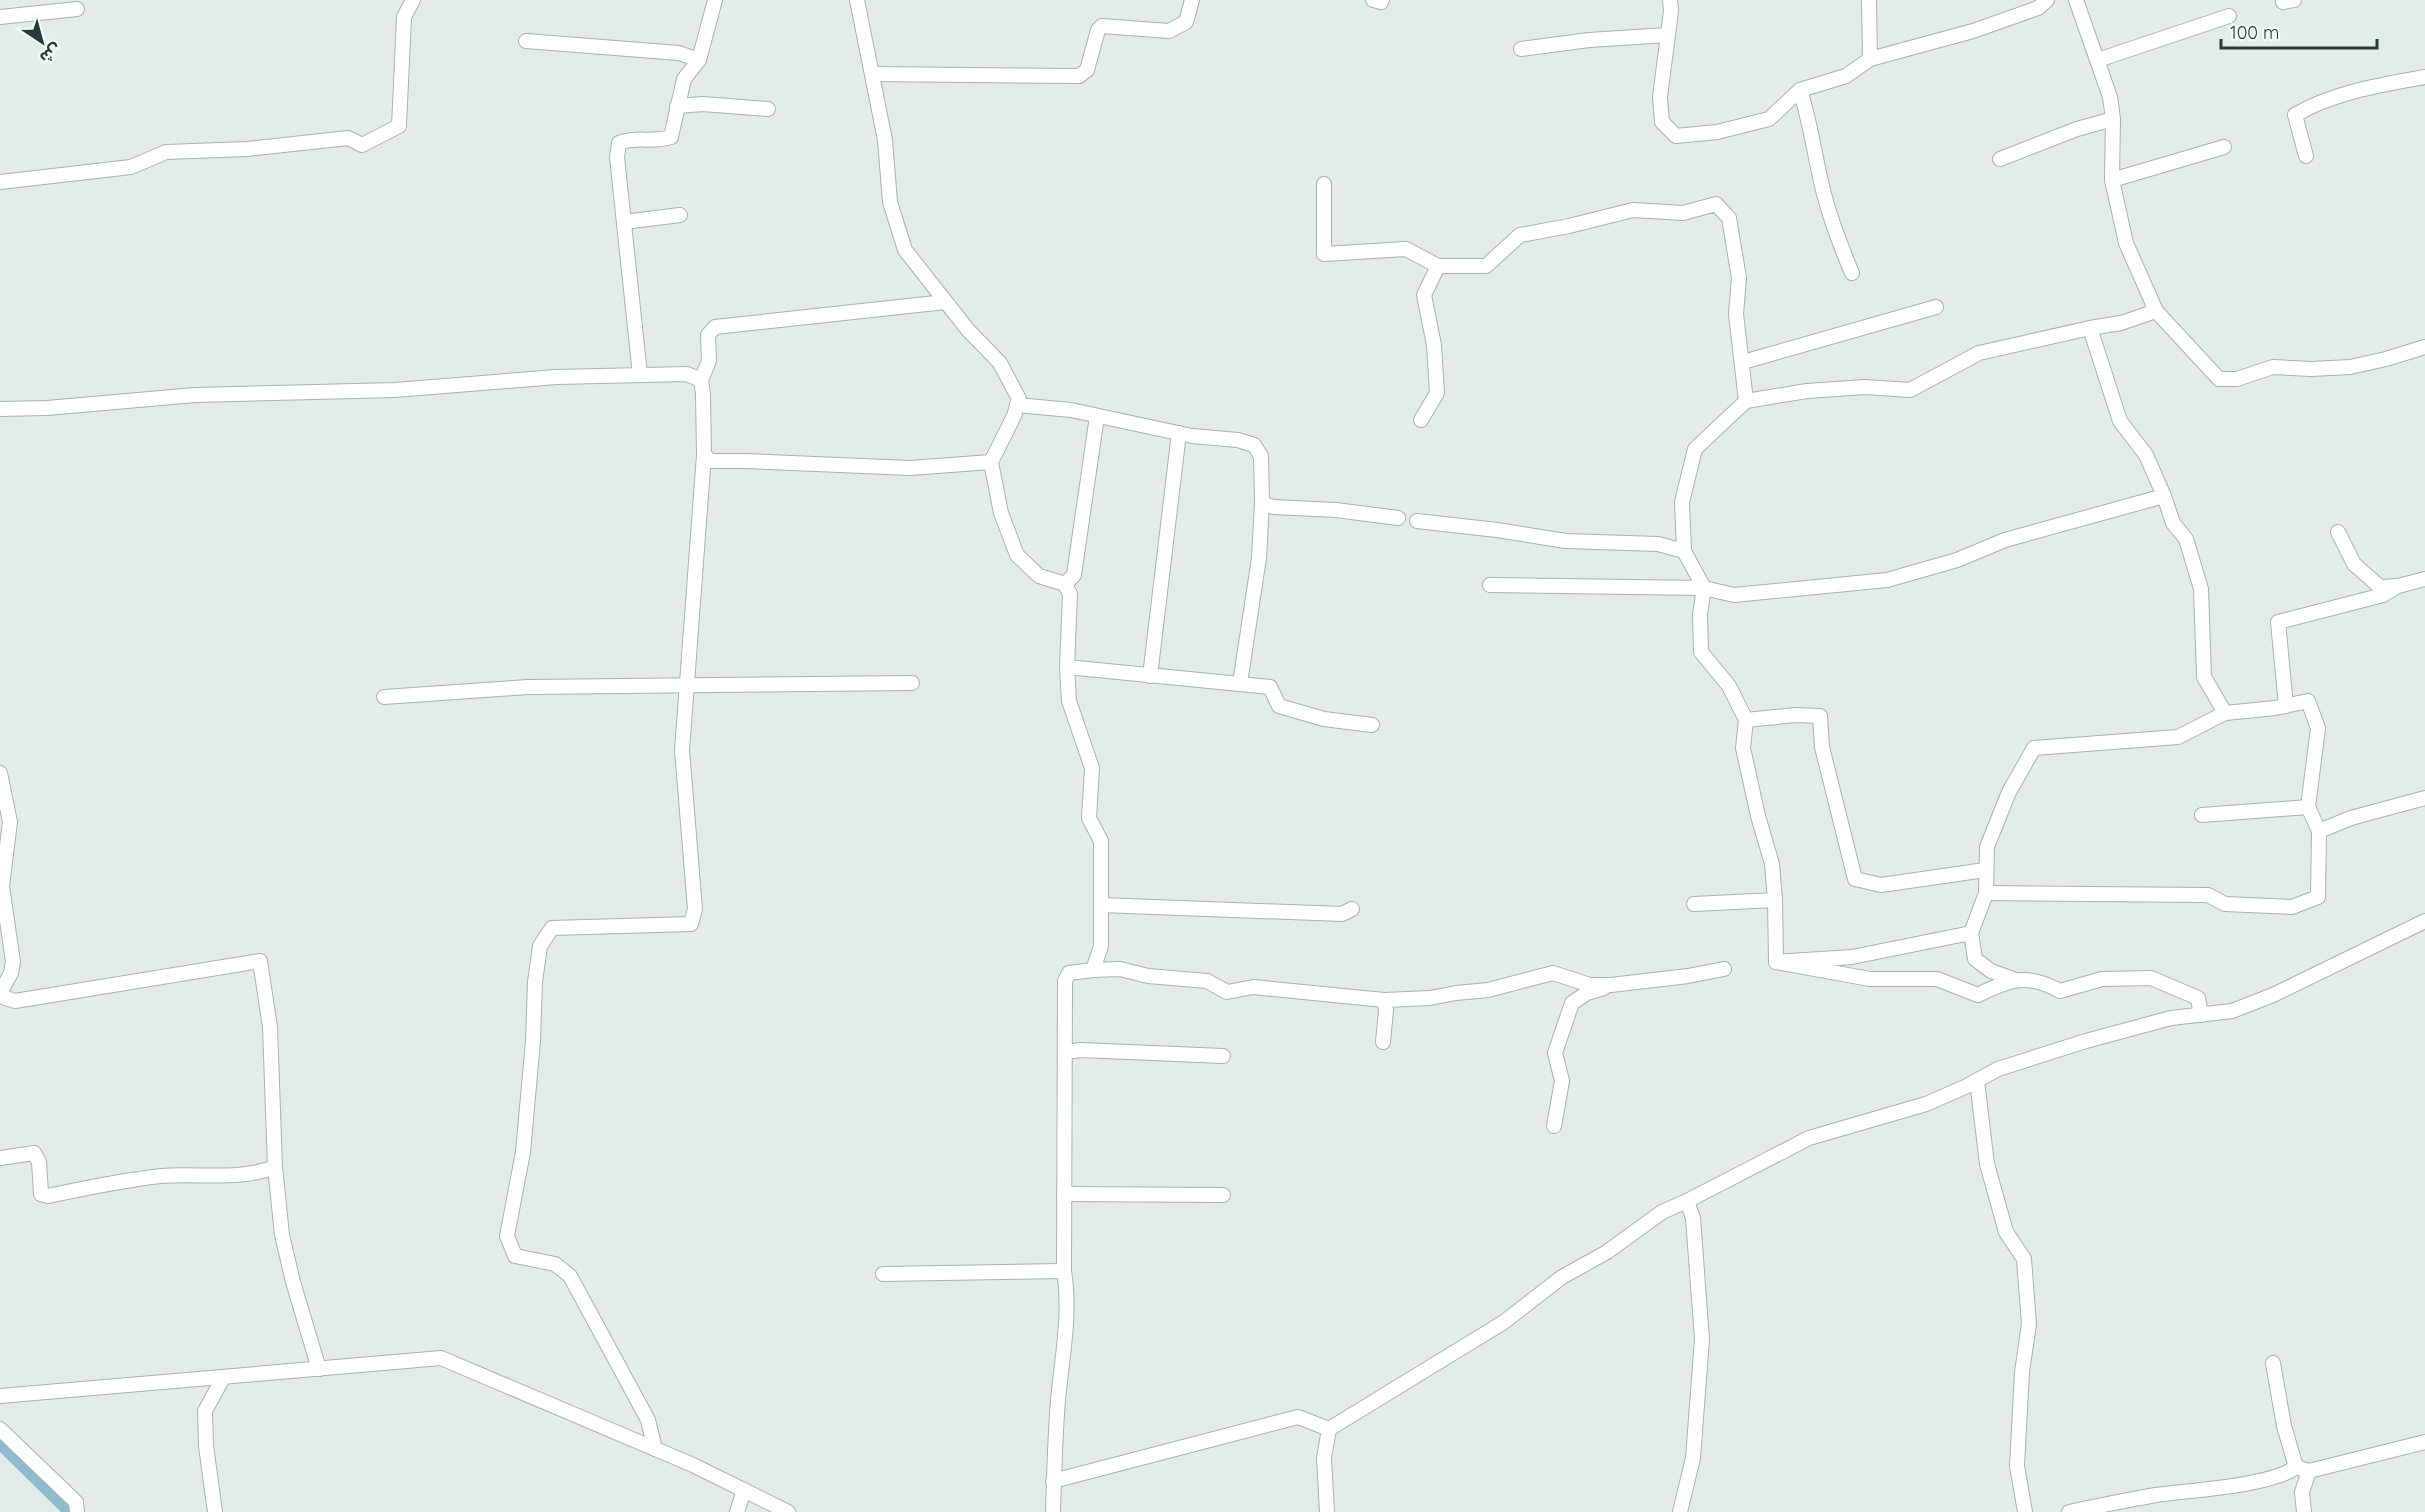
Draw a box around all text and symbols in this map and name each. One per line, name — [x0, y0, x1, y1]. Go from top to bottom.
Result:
north arrow — [12, 12, 72, 72]
scale bar — [2221, 12, 2377, 50]
text: 100 m — [2230, 21, 2279, 44]
text: ش — [36, 40, 66, 69]

